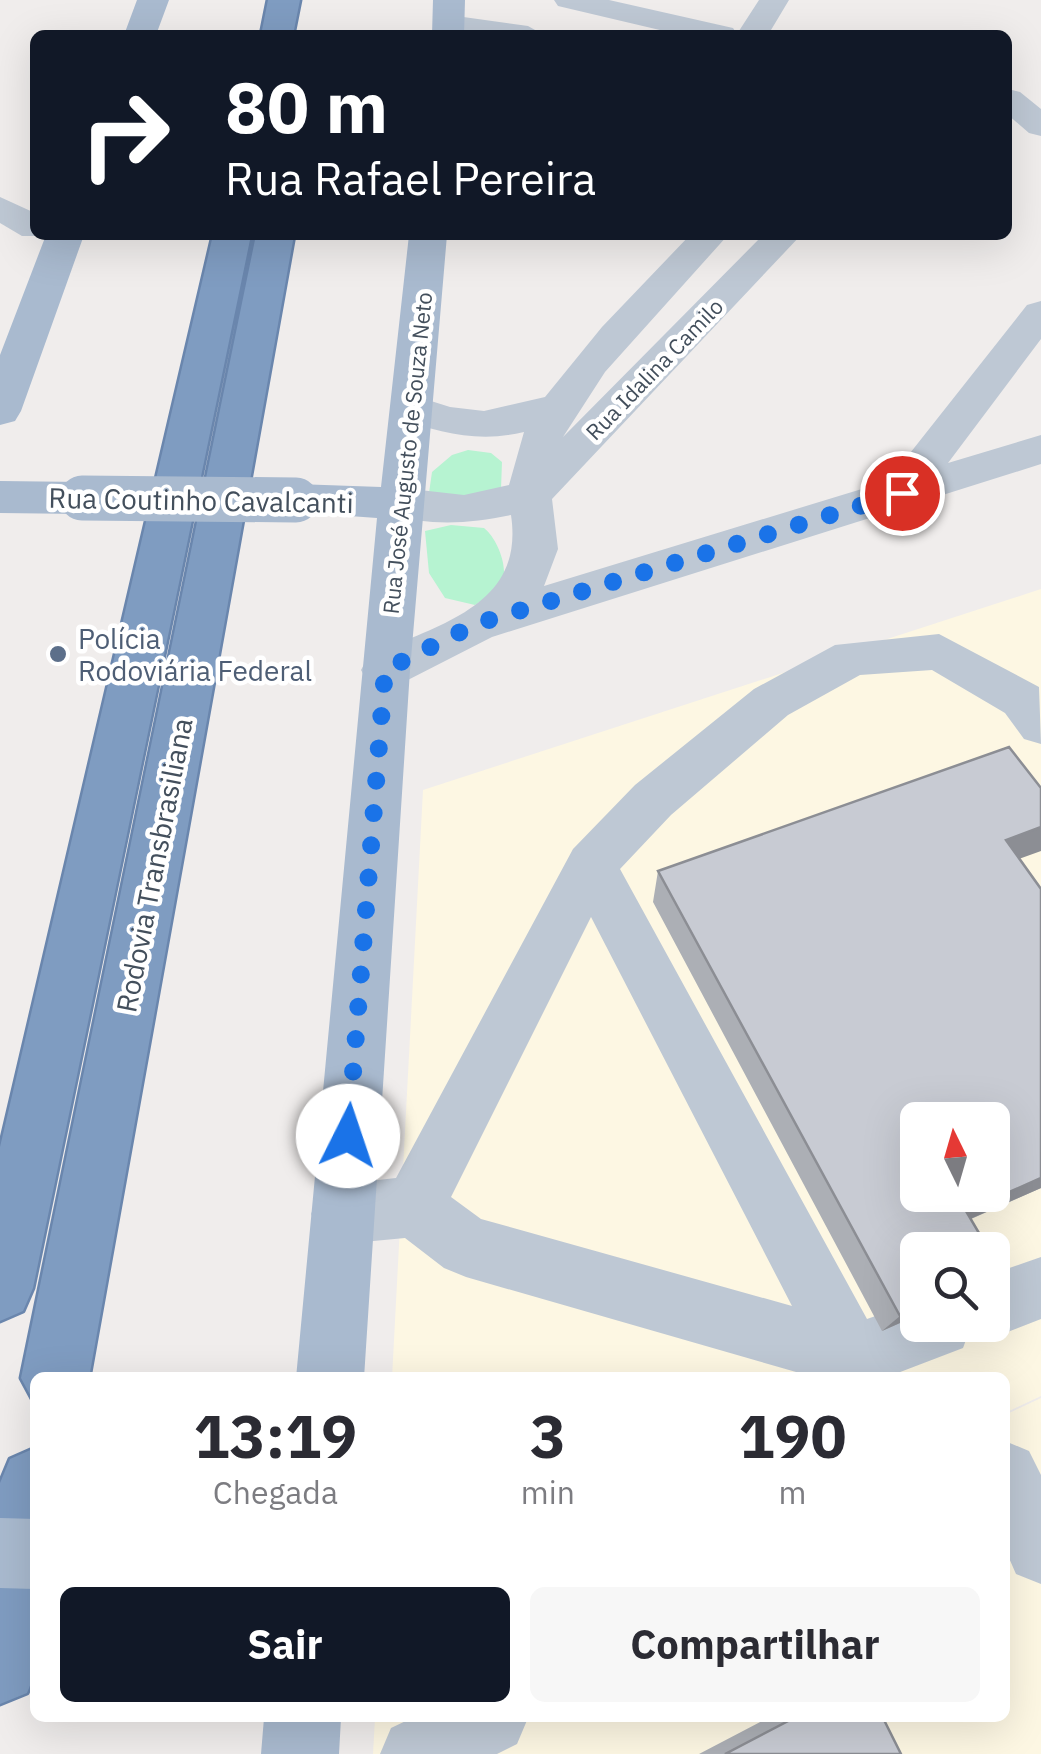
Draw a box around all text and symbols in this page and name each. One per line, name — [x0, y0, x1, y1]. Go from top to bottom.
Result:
text: 80 m — [225, 61, 388, 152]
icon: right — [60, 70, 190, 200]
text: Rua Rafael Pereira — [225, 149, 596, 207]
street label: Rua José Augusto de Souza Neto — [376, 291, 438, 615]
street label: Rua Idalina Camilo — [579, 292, 729, 446]
pin — [860, 451, 945, 536]
icon: arrive — [875, 466, 930, 521]
street label: Rua Coutinho Cavalcanti — [48, 479, 354, 521]
place label: Polícia Rodoviária Federal — [78, 620, 312, 689]
marker: Polícia Rodoviária Federal — [47, 643, 69, 665]
street label: Rodovia Transbrasiliana — [107, 715, 201, 1015]
position arrow — [296, 1084, 400, 1188]
north arrow — [900, 1102, 1010, 1212]
map controls — [900, 1102, 1010, 1342]
button: search — [900, 1232, 1010, 1342]
text: 13:19 — [194, 1396, 357, 1475]
text: 3 — [530, 1396, 566, 1475]
text: 190 — [738, 1396, 846, 1475]
text: Chegada — [213, 1471, 338, 1513]
text: min — [521, 1471, 575, 1513]
text: m — [779, 1471, 806, 1513]
button: Sair — [60, 1587, 510, 1702]
button: Compartilhar — [530, 1587, 980, 1702]

